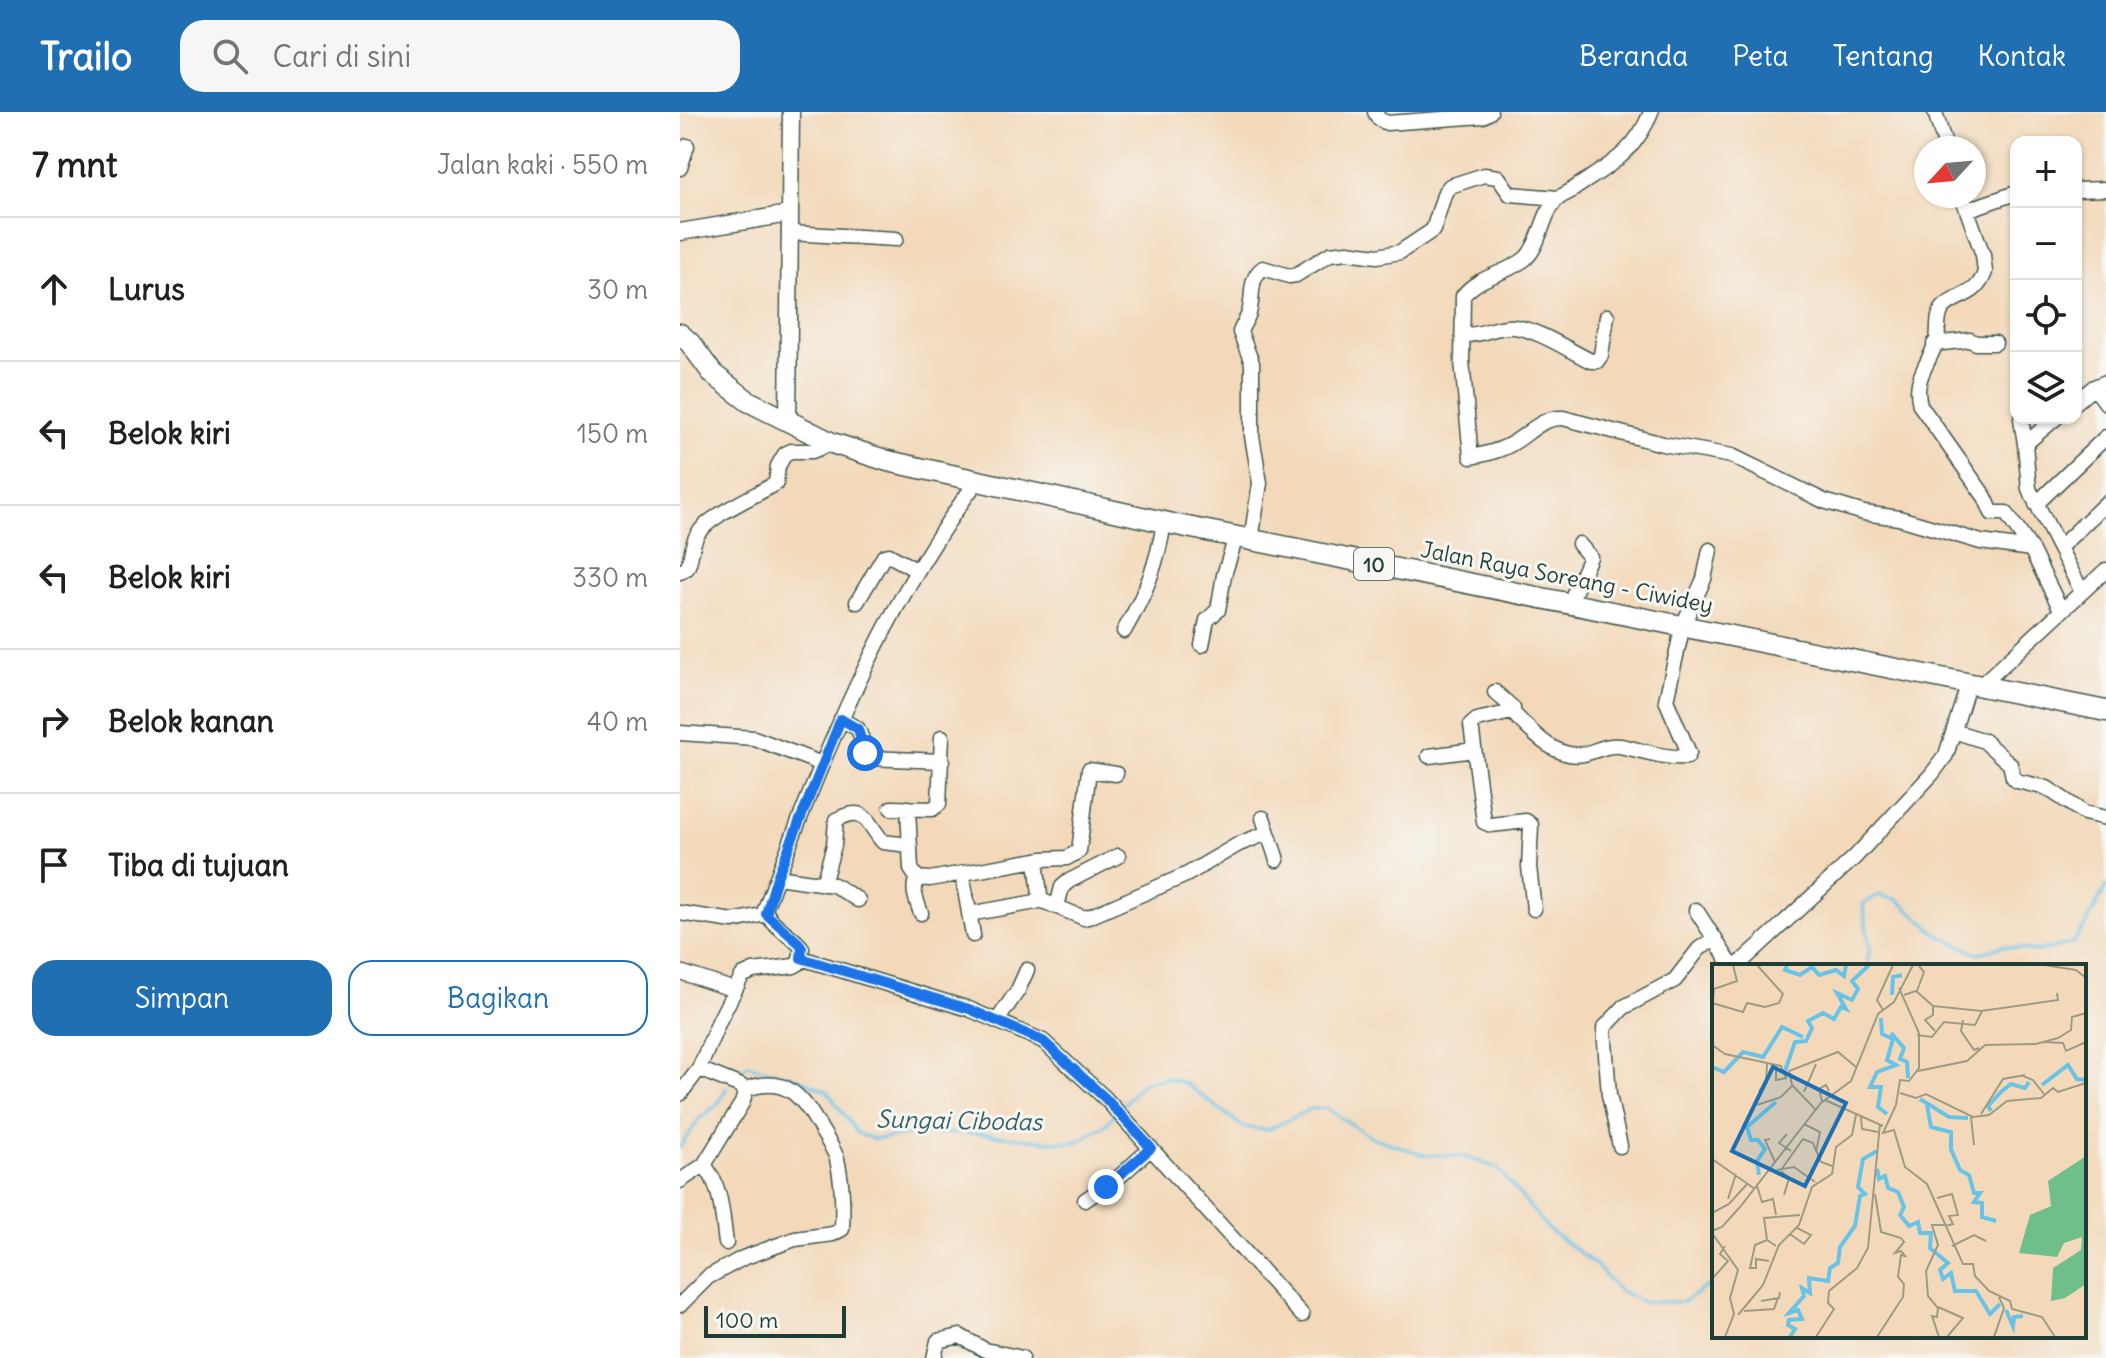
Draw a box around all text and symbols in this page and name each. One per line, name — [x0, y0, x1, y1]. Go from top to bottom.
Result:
search box — [180, 20, 740, 92]
text: Trailo — [40, 33, 132, 80]
icon: search — [208, 34, 252, 78]
text: Cari di sini — [272, 37, 411, 75]
text: Beranda — [1579, 38, 1688, 74]
text: Peta — [1732, 38, 1789, 74]
text: Tentang — [1833, 38, 1934, 74]
text: Kontak — [1978, 38, 2066, 74]
north arrow — [1914, 136, 1986, 208]
map controls — [2010, 136, 2082, 424]
button: + — [2010, 136, 2082, 208]
text: 7 mnt — [32, 143, 117, 186]
text: Jalan kaki · 550 m — [437, 148, 648, 181]
button: − — [2010, 208, 2082, 280]
icon: ahead — [32, 267, 76, 311]
text: Lurus — [108, 270, 185, 308]
text: 30 m — [587, 273, 648, 306]
button: locate — [2010, 280, 2082, 352]
button: layers — [2010, 352, 2082, 424]
icon: left — [32, 411, 76, 455]
text: Belok kiri — [108, 414, 231, 452]
text: 150 m — [577, 417, 648, 450]
street label: Jalan Raya Soreang - Ciwidey — [1419, 535, 1715, 619]
road number: 10 — [1354, 548, 1394, 580]
icon: left — [32, 555, 76, 599]
text: Belok kiri — [108, 558, 231, 596]
text: 330 m — [572, 561, 648, 594]
icon: right — [32, 699, 76, 743]
text: Belok kanan — [108, 702, 274, 740]
text: 40 m — [587, 705, 648, 738]
route start — [847, 735, 883, 771]
icon: arrive — [32, 843, 76, 887]
text: Tiba di tujuan — [108, 846, 289, 884]
button: Simpan — [32, 960, 332, 1036]
button: Bagikan — [348, 960, 648, 1036]
inset map — [1712, 964, 2086, 1338]
water label: Sungai Cibodas — [876, 1104, 1043, 1136]
route end — [1088, 1169, 1124, 1205]
scale bar — [704, 1302, 846, 1338]
text: 100 m — [716, 1306, 778, 1334]

